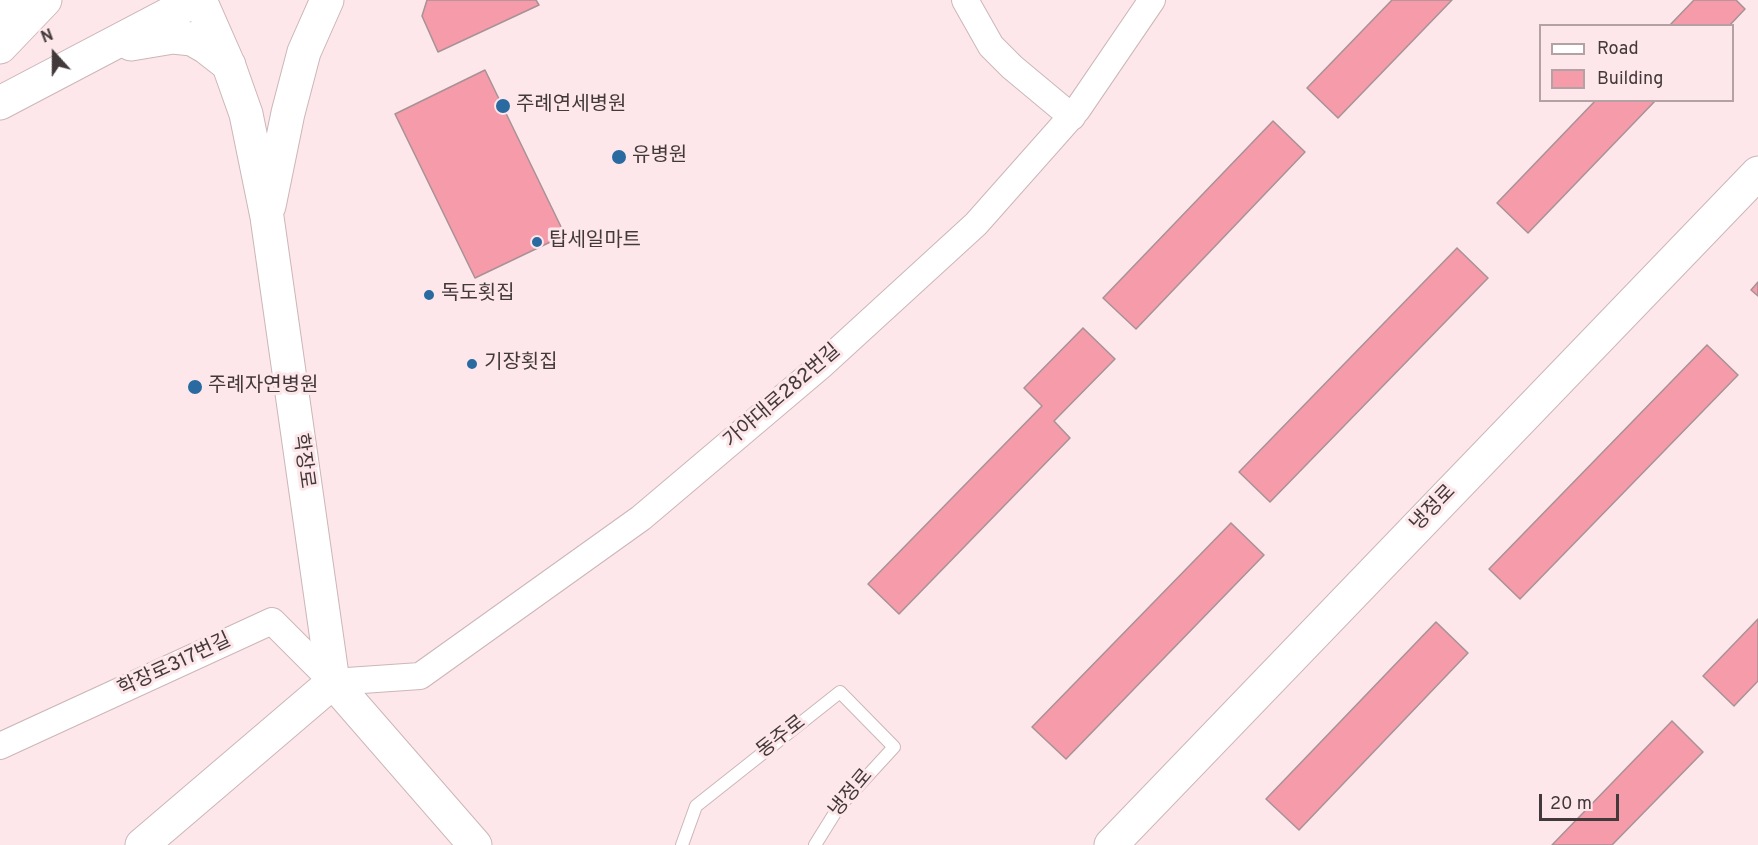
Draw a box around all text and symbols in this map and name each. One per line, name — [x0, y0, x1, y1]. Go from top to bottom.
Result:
north arrow — [24, 24, 84, 84]
legend — [1539, 24, 1734, 102]
text: N — [39, 26, 57, 49]
text: Road — [1597, 38, 1639, 61]
text: Building — [1597, 68, 1663, 91]
place label: 주례연세병원 — [516, 94, 626, 118]
marker: 주례연세병원 — [494, 97, 512, 115]
place label: 유병원 — [632, 145, 687, 169]
marker: 유병원 — [610, 148, 628, 166]
place label: 탑세일마트 — [549, 230, 641, 254]
marker: 탑세일마트 — [530, 235, 544, 249]
place label: 독도횟집 — [441, 283, 515, 307]
marker: 독도횟집 — [422, 288, 436, 302]
street label: 가야대로282번길 — [720, 340, 846, 454]
place label: 기장횟집 — [484, 352, 558, 376]
marker: 기장횟집 — [465, 357, 479, 371]
place label: 주례자연병원 — [208, 375, 318, 399]
marker: 주례자연병원 — [186, 378, 204, 396]
street label: 학장로 — [286, 432, 318, 490]
street label: 냉정로 — [1406, 481, 1462, 537]
street label: 학장로317번길 — [115, 629, 235, 703]
street label: 동주로 — [753, 712, 811, 764]
street label: 냉정로 — [825, 765, 879, 823]
scale bar — [1542, 782, 1622, 820]
text: 20 m — [1550, 793, 1592, 816]

